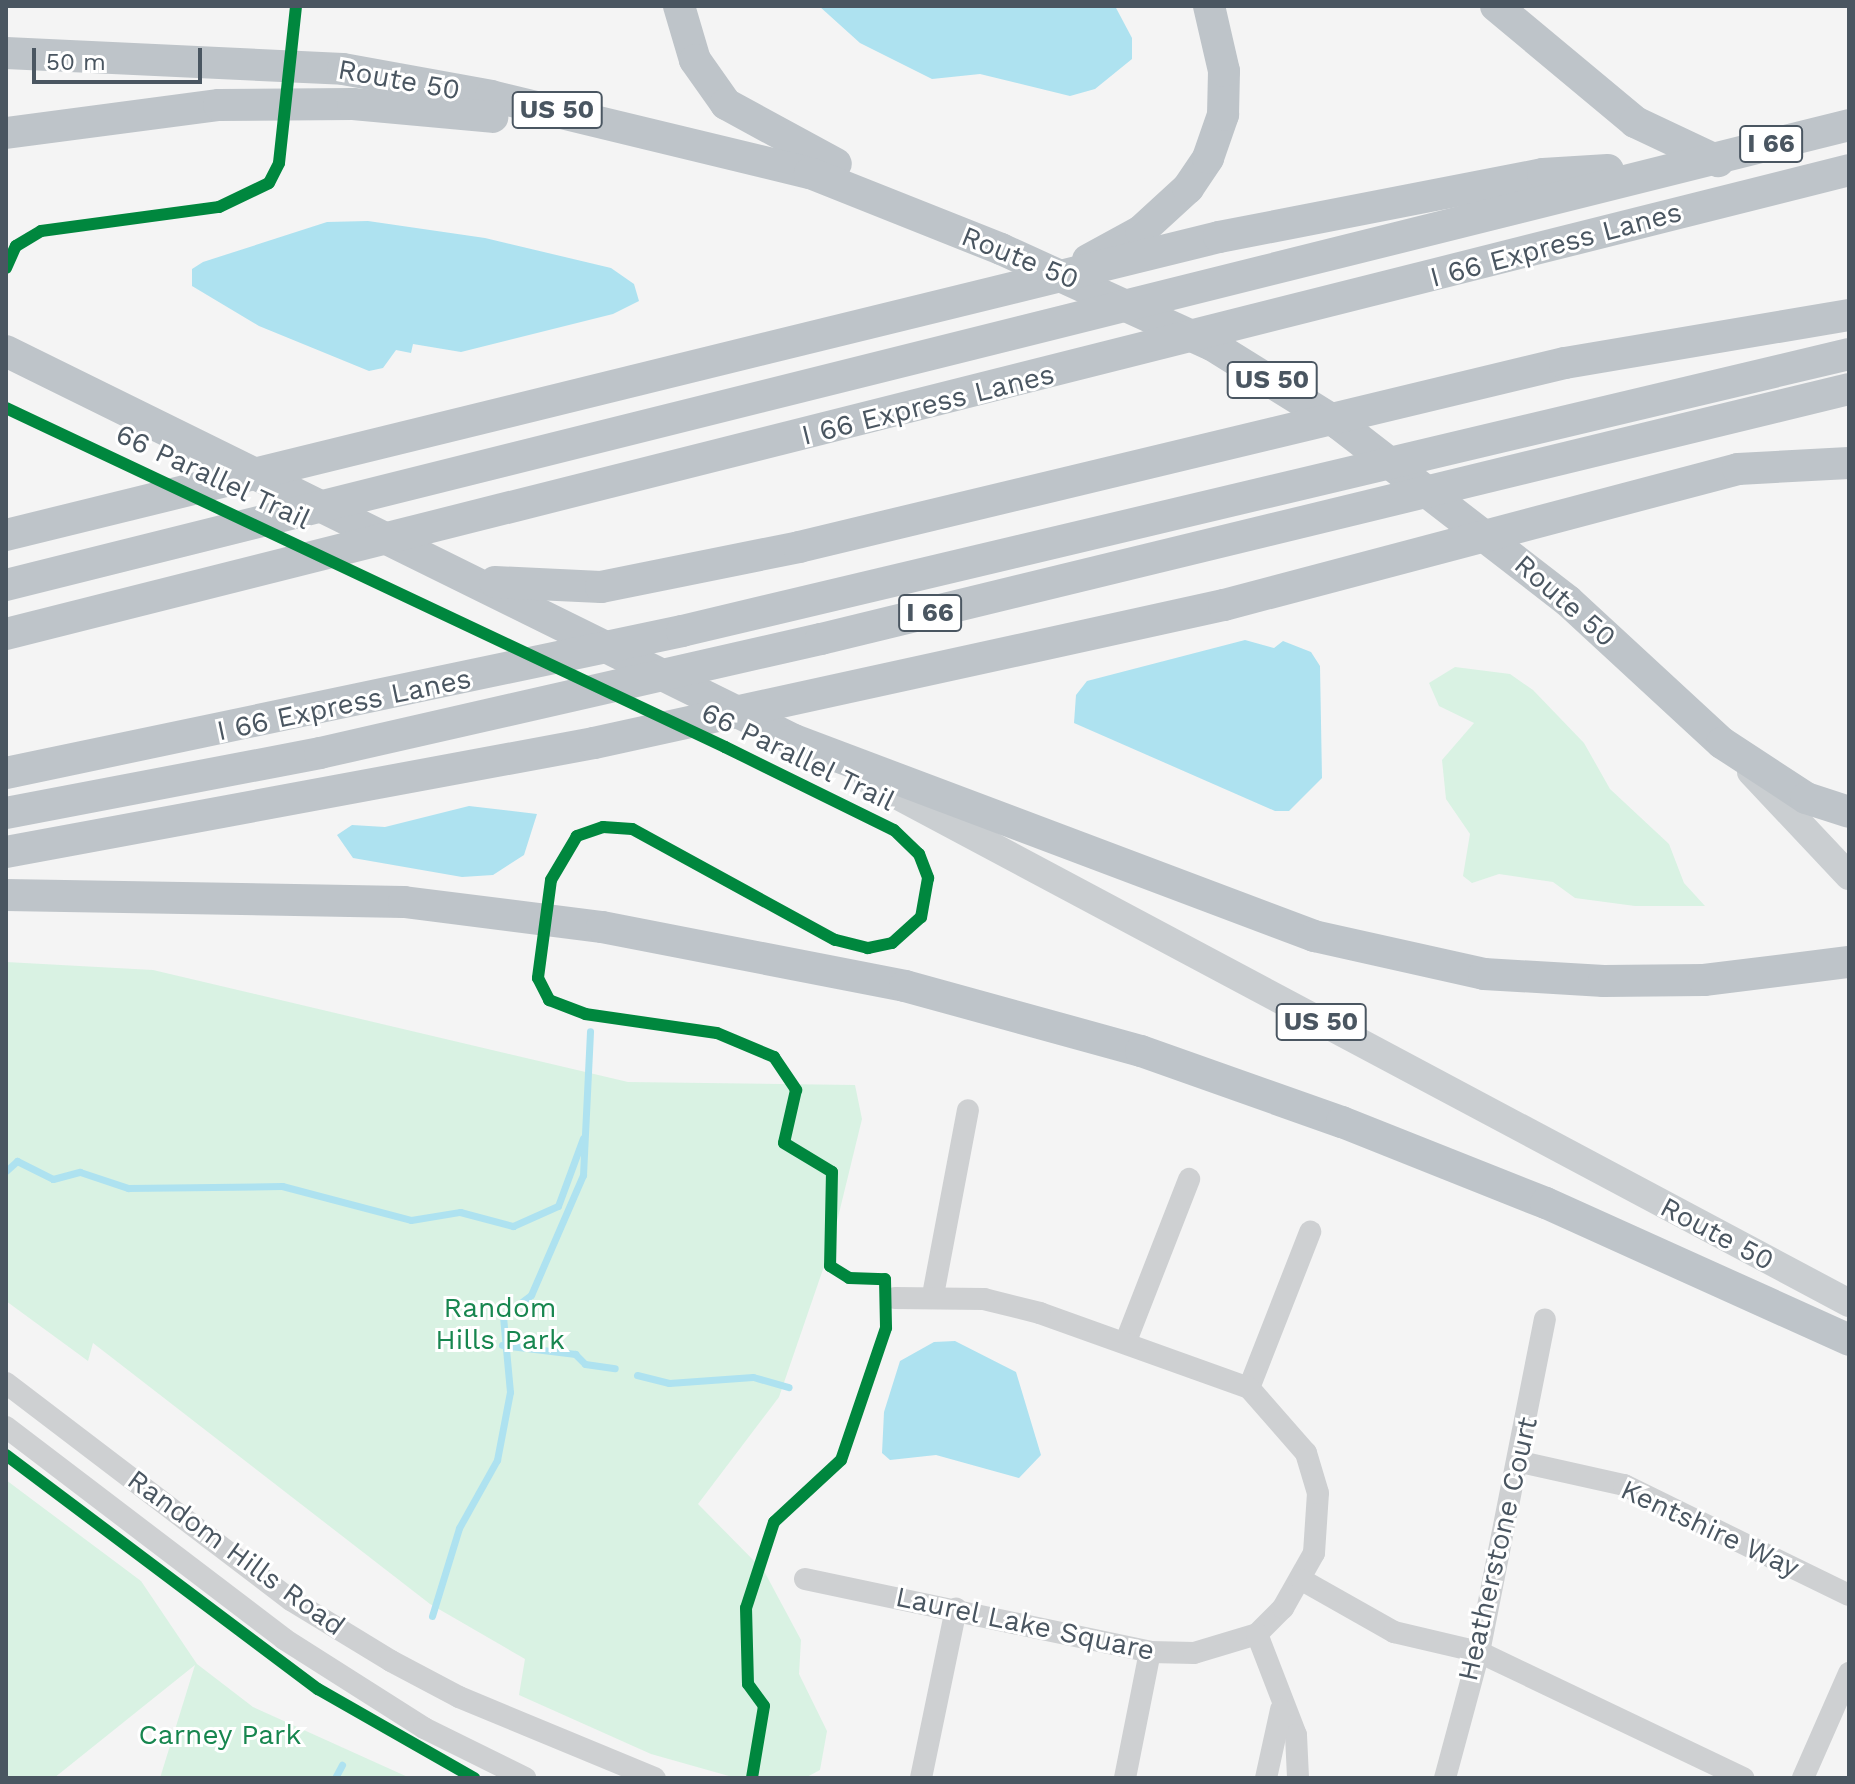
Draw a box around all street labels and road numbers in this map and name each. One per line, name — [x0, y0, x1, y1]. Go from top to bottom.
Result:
street label: Route 50 — [335, 53, 463, 107]
road number: US 50 — [511, 88, 603, 132]
road number: I 66 — [1739, 122, 1803, 166]
street label: I 66 Express Lanes — [1427, 195, 1685, 295]
street label: Route 50 — [957, 219, 1083, 297]
street label: I 66 Express Lanes — [798, 357, 1058, 453]
road number: US 50 — [1226, 358, 1318, 402]
street label: 66 Parallel Trail — [110, 417, 316, 537]
street label: Route 50 — [1507, 548, 1623, 654]
road number: I 66 — [898, 591, 962, 635]
street label: I 66 Express Lanes — [214, 662, 474, 748]
street label: 66 Parallel Trail — [695, 695, 901, 819]
road number: US 50 — [1275, 1000, 1367, 1044]
street label: Route 50 — [1655, 1190, 1779, 1278]
street label: Heatherstone Court — [1451, 1414, 1545, 1684]
street label: Random Hills Road — [121, 1463, 351, 1643]
street label: Kentshire Way — [1615, 1473, 1805, 1585]
street label: Laurel Lake Square — [892, 1580, 1158, 1668]

